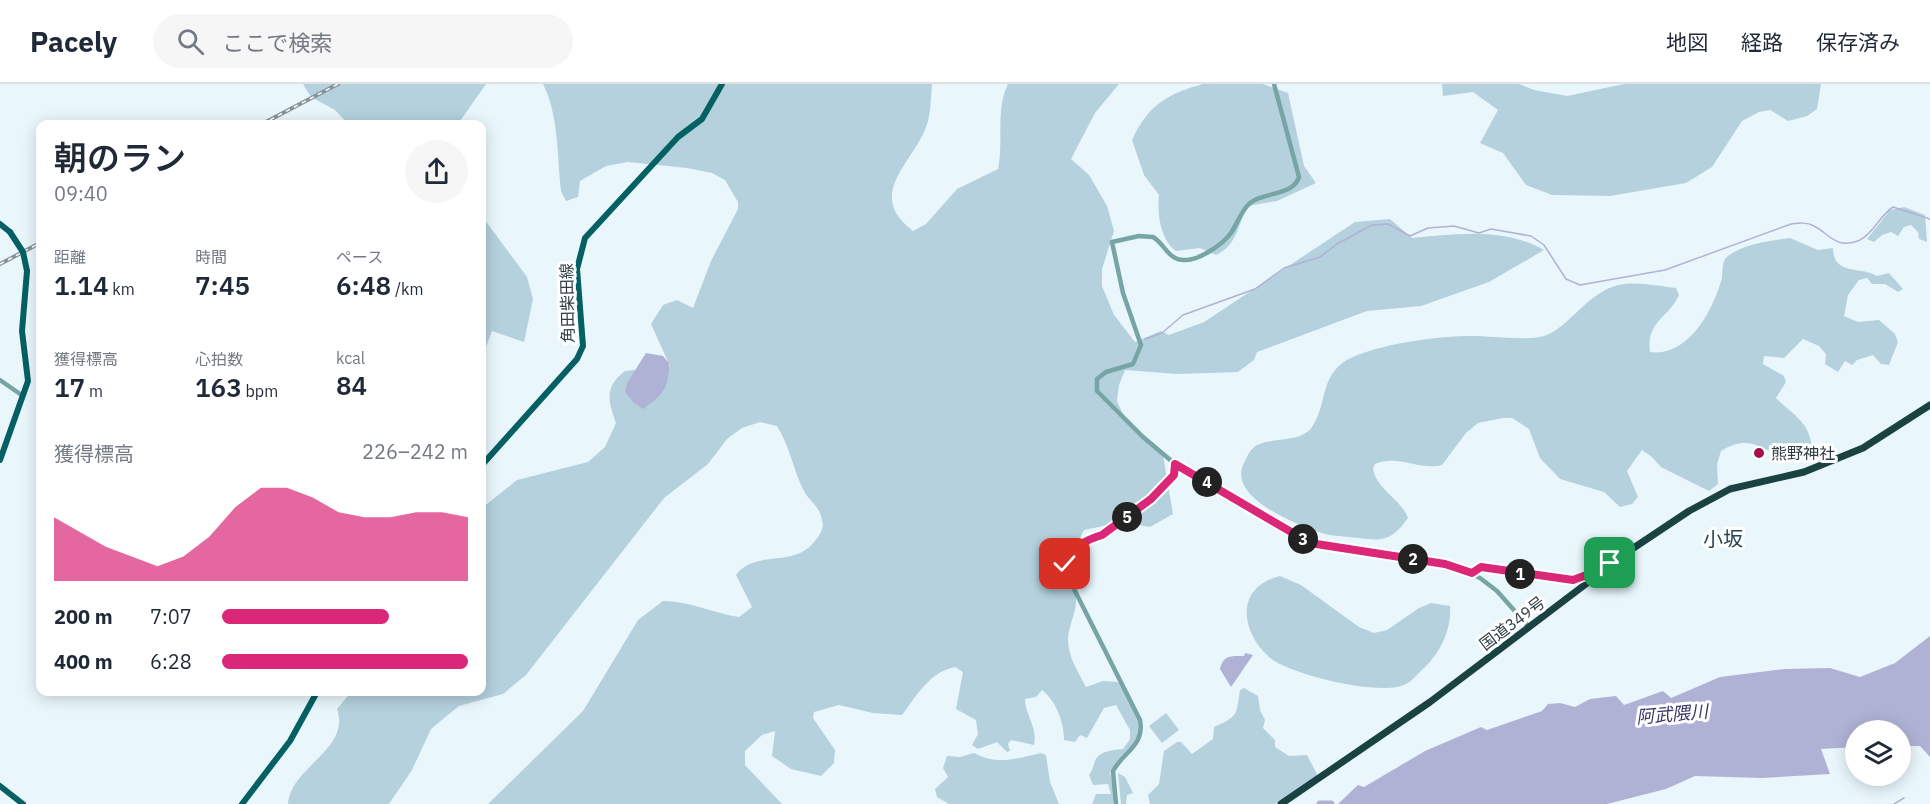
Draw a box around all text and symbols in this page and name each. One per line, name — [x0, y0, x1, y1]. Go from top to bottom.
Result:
search box — [153, 14, 573, 68]
text: Pacely — [30, 23, 117, 60]
icon: search — [174, 25, 207, 58]
text: ここで検索 — [222, 28, 332, 57]
text: 地図 — [1666, 28, 1708, 56]
text: 経路 — [1741, 28, 1783, 56]
text: 保存済み — [1816, 28, 1900, 56]
text: 朝のラン — [54, 136, 186, 179]
button: share — [405, 140, 468, 203]
text: 09:40 — [54, 180, 108, 207]
text: 距離 — [54, 247, 86, 267]
text: 時間 — [195, 247, 227, 267]
text: ペース — [336, 247, 383, 267]
street label: 角田柴田線 — [556, 263, 578, 343]
text: 1.14 — [54, 268, 109, 302]
text: 7:45 — [195, 268, 250, 302]
text: 6:48 — [336, 268, 391, 302]
text: km — [109, 279, 135, 299]
text: /km — [391, 279, 423, 299]
text: kcal — [336, 348, 365, 368]
text: 獲得標高 — [54, 349, 118, 369]
text: 心拍数 — [195, 349, 243, 369]
text: 84 — [336, 368, 367, 402]
text: 17 — [54, 370, 85, 404]
text: 163 — [195, 370, 242, 404]
text: m — [85, 381, 103, 401]
text: bpm — [242, 381, 278, 401]
text: 226–242 m — [362, 438, 468, 465]
text: 獲得標高 — [54, 440, 134, 467]
place label: 熊野神社 — [1771, 443, 1835, 463]
marker: 熊野神社 — [1752, 446, 1766, 460]
pin: 4 — [1192, 467, 1222, 497]
text: 4 — [1202, 472, 1212, 492]
pin: 5 — [1112, 502, 1142, 532]
text: 5 — [1122, 507, 1132, 527]
pin: 3 — [1288, 524, 1318, 554]
district label: 小坂 — [1703, 525, 1743, 552]
text: 3 — [1298, 529, 1308, 549]
pin — [1584, 537, 1635, 588]
pin — [1039, 538, 1090, 589]
pin: 2 — [1398, 544, 1428, 574]
icon: arrive — [1593, 546, 1626, 579]
icon: check — [1048, 547, 1081, 580]
text: 2 — [1408, 549, 1418, 569]
pin: 1 — [1505, 559, 1535, 589]
text: 1 — [1515, 564, 1525, 584]
street label: 国道349号 — [1475, 592, 1549, 654]
text: 200 m — [54, 603, 113, 630]
text: 7:07 — [150, 603, 192, 630]
text: 400 m — [54, 648, 113, 675]
text: 6:28 — [150, 648, 192, 675]
water label: 阿武隈川 — [1635, 699, 1711, 729]
map controls — [1845, 720, 1911, 786]
button: layers — [1845, 720, 1911, 786]

